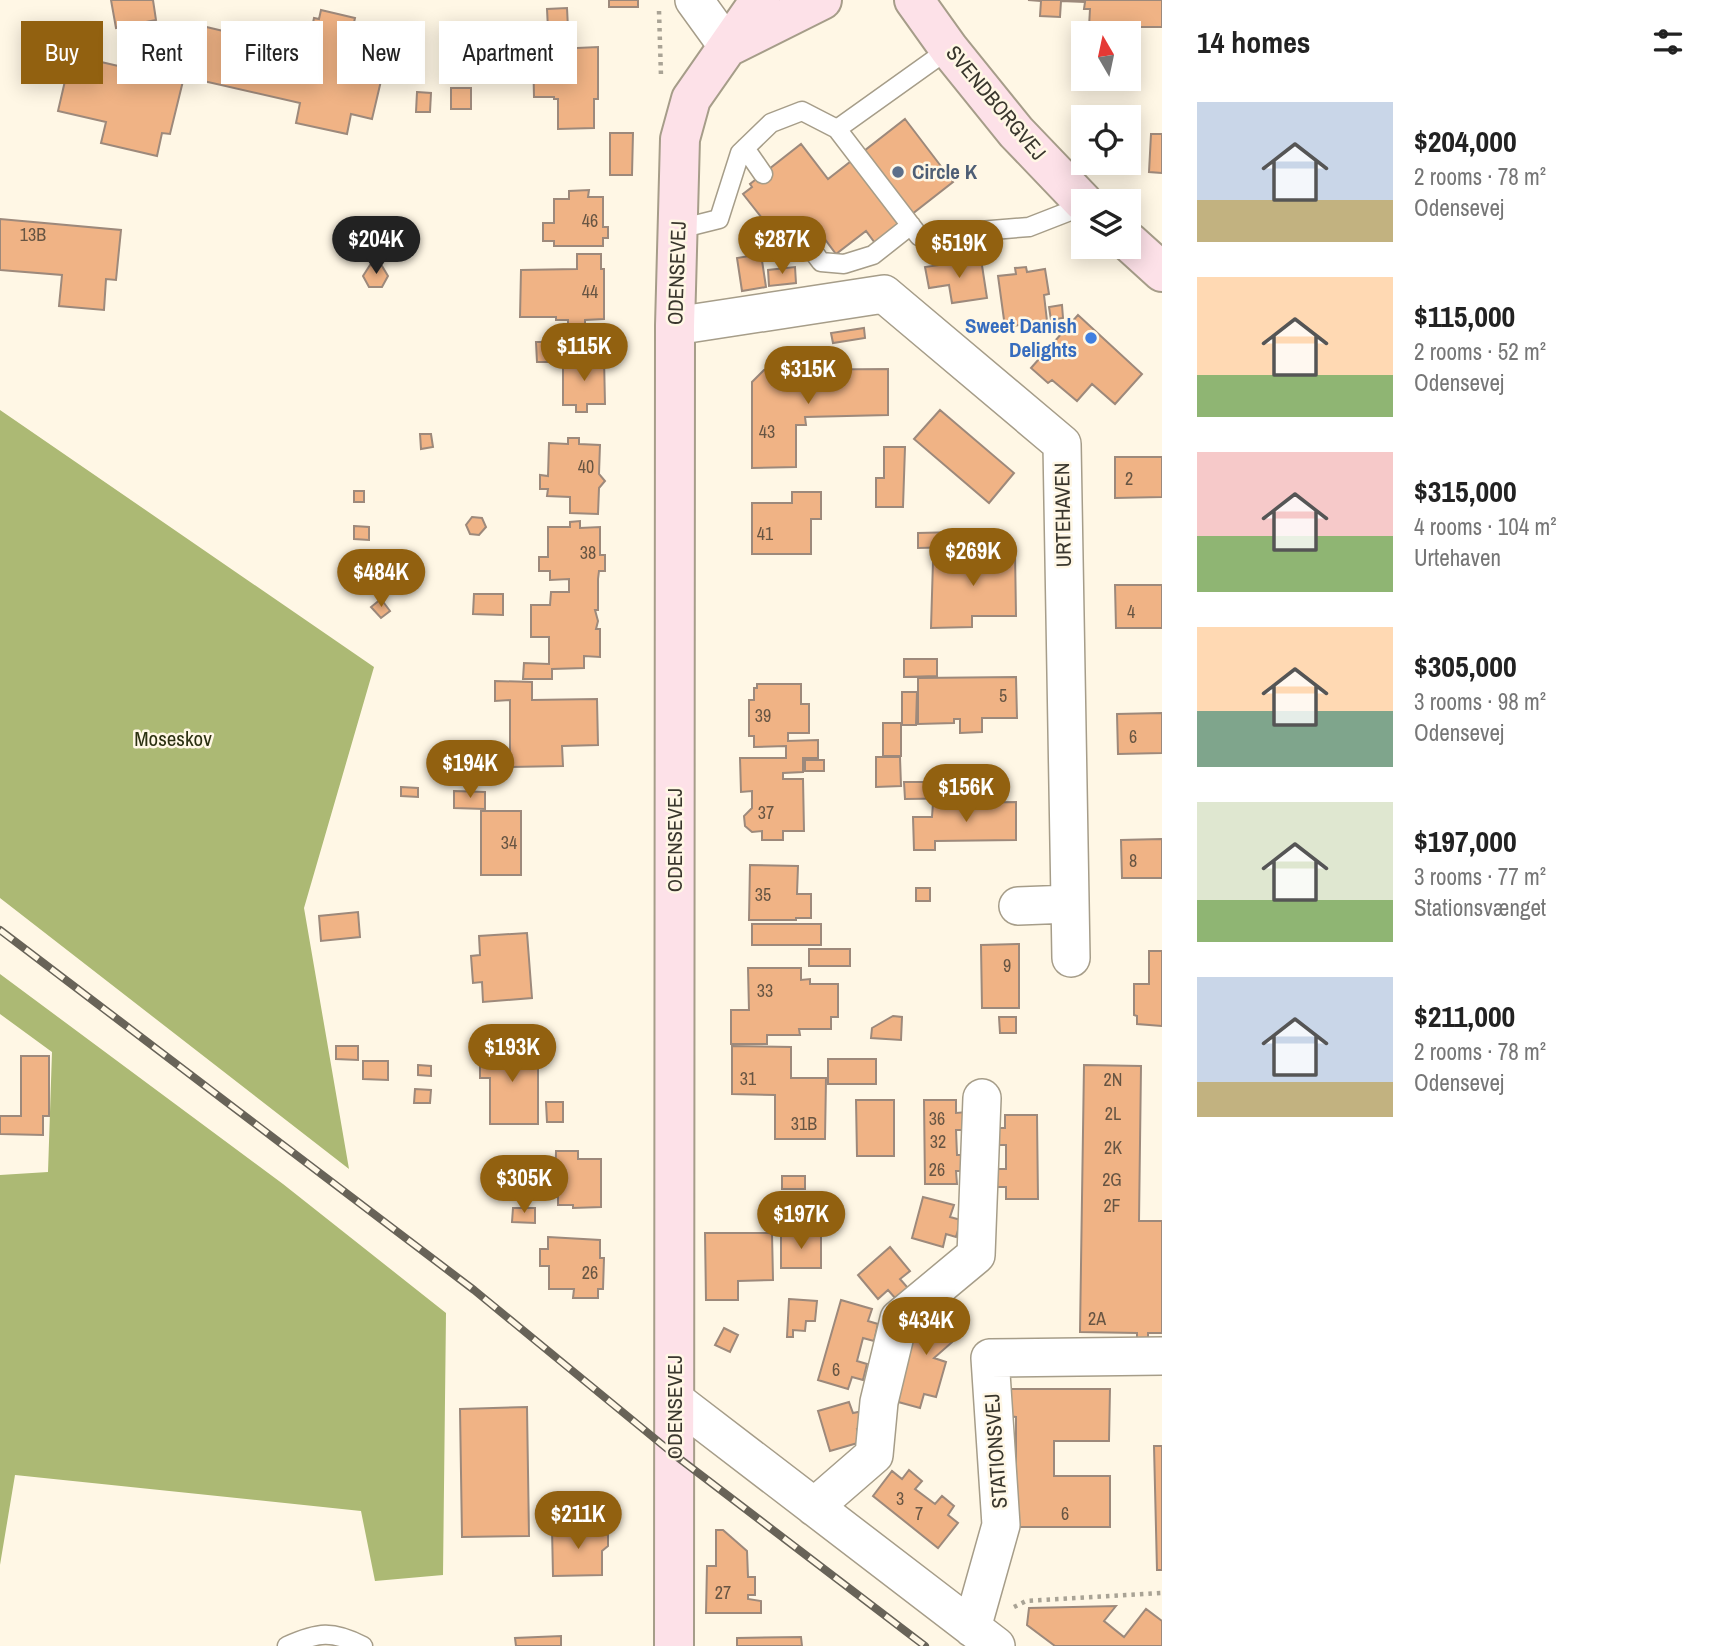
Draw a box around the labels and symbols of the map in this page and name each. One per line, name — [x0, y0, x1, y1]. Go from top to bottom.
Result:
north arrow — [1071, 21, 1141, 91]
street label: SVENDBORGVEJ — [940, 39, 1053, 166]
place label: Circle K — [912, 157, 978, 186]
marker: Circle K — [890, 164, 906, 180]
house number: 46 — [582, 208, 598, 233]
pin: $204K — [327, 216, 425, 276]
pin: $287K — [733, 216, 831, 276]
street label: ODENSEVEJ — [660, 220, 693, 326]
pin: $519K — [910, 220, 1008, 280]
house number: 13B — [20, 222, 46, 247]
house number: 44 — [582, 279, 598, 304]
place label: Sweet Danish Delights — [965, 311, 1077, 364]
pin: $115K — [535, 324, 633, 383]
marker: Sweet Danish Delights — [1083, 330, 1099, 346]
pin: $315K — [759, 346, 857, 406]
house number: 43 — [759, 419, 775, 444]
house number: 40 — [578, 454, 594, 479]
street label: URTEHAVEN — [1047, 462, 1078, 568]
house number: 2 — [1125, 466, 1133, 491]
house number: 41 — [757, 521, 774, 546]
pin: $269K — [924, 528, 1022, 588]
house number: 38 — [580, 540, 596, 565]
pin: $484K — [332, 550, 430, 609]
house number: 4 — [1127, 599, 1135, 624]
house number: 5 — [999, 683, 1007, 708]
house number: 39 — [755, 703, 771, 728]
park label: Moseskov — [134, 724, 212, 753]
house number: 6 — [1129, 724, 1137, 749]
pin: $194K — [421, 740, 519, 800]
pin: $156K — [917, 764, 1015, 824]
street label: ODENSEVEJ — [660, 788, 689, 892]
house number: 37 — [758, 800, 774, 825]
house number: 34 — [501, 830, 517, 855]
house number: 8 — [1129, 848, 1137, 873]
house number: 35 — [755, 882, 771, 907]
house number: 9 — [1003, 953, 1011, 978]
house number: 33 — [757, 978, 773, 1003]
pin: $193K — [463, 1024, 561, 1084]
house number: 31 — [740, 1066, 757, 1091]
house number: 2N — [1104, 1067, 1122, 1092]
house number: 2L — [1105, 1101, 1121, 1126]
house number: 36 — [929, 1106, 945, 1131]
house number: 31B — [791, 1111, 817, 1136]
house number: 32 — [930, 1129, 946, 1154]
house number: 2K — [1104, 1135, 1122, 1160]
pin: $305K — [475, 1156, 573, 1215]
house number: 26 — [929, 1157, 945, 1182]
house number: 2G — [1102, 1167, 1122, 1192]
pin: $197K — [752, 1192, 850, 1251]
house number: 2F — [1103, 1193, 1121, 1218]
house number: 26 — [582, 1260, 598, 1285]
pin: $434K — [877, 1298, 975, 1357]
house number: 2A — [1088, 1306, 1106, 1331]
street label: ODENSEVEJ — [660, 1355, 689, 1459]
house number: 6 — [832, 1357, 840, 1382]
street label: STATIONSVEJ — [977, 1393, 1014, 1509]
house number: 3 — [896, 1486, 904, 1511]
pin: $211K — [529, 1492, 627, 1551]
house number: 7 — [915, 1501, 923, 1526]
house number: 6 — [1061, 1501, 1069, 1526]
house number: 27 — [715, 1580, 731, 1605]

